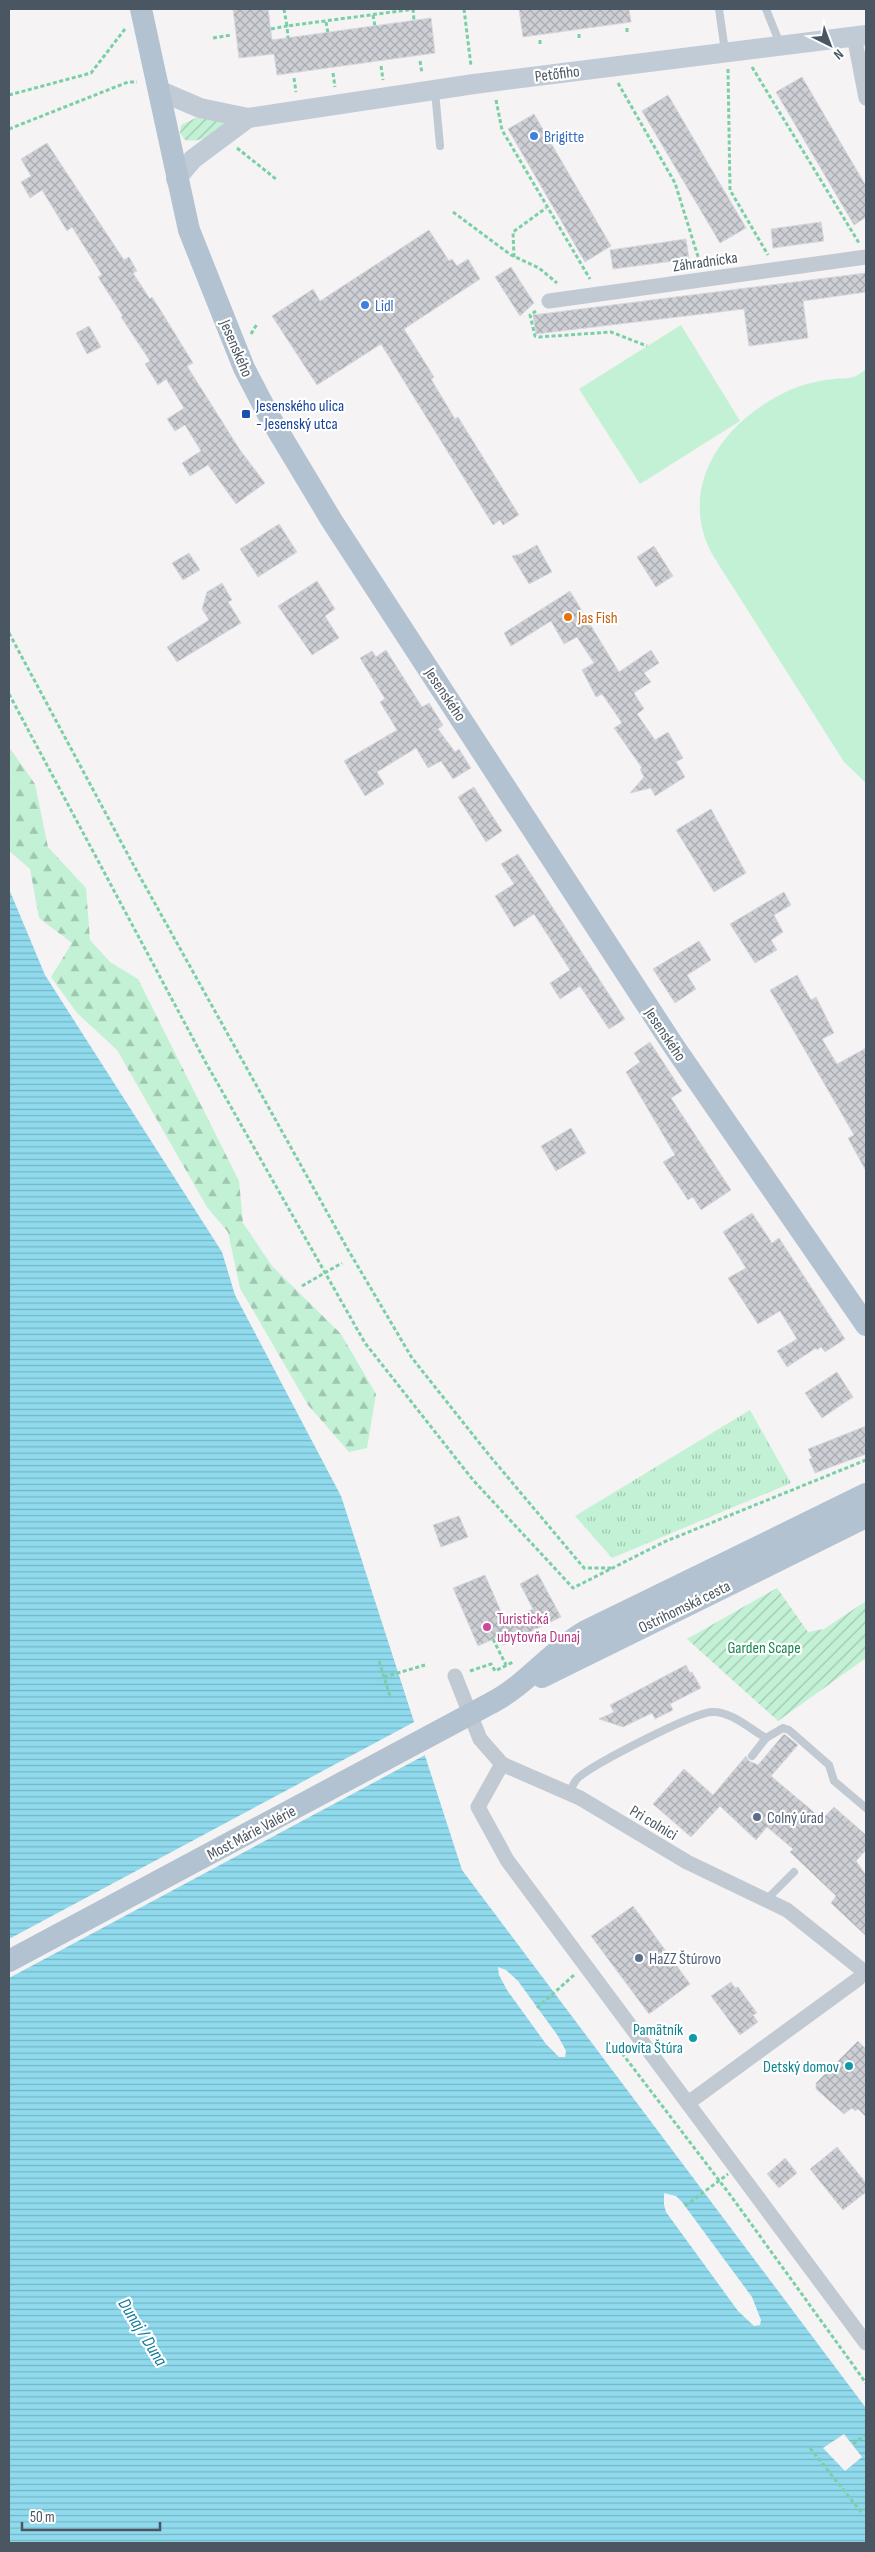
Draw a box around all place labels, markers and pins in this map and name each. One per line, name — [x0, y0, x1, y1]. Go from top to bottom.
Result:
place label: Brigitte — [544, 128, 584, 147]
marker: Brigitte — [528, 130, 540, 142]
place label: Lidl — [375, 297, 394, 316]
marker: Lidl — [359, 299, 371, 311]
place label: Jesenského ulica - Jesenský utca — [255, 397, 344, 434]
marker: Jesenského ulica - Jesenský utca — [240, 408, 252, 420]
place label: Jas Fish — [577, 609, 618, 628]
marker: Jas Fish — [562, 611, 574, 623]
place label: Turistická ubytovňa Dunaj — [497, 1610, 580, 1647]
marker: Turistická ubytovňa Dunaj — [481, 1621, 493, 1633]
place label: Colný úrad — [767, 1809, 824, 1828]
marker: Colný úrad — [751, 1811, 763, 1823]
place label: HaZZ Štúrovo — [649, 1950, 721, 1969]
marker: HaZZ Štúrovo — [633, 1952, 645, 1964]
place label: Pamätník Ľudovíta Štúra — [606, 2021, 683, 2058]
marker: Pamätník Ľudovíta Štúra — [687, 2032, 699, 2044]
place label: Detský domov — [763, 2058, 839, 2077]
marker: Detský domov — [843, 2060, 855, 2072]

